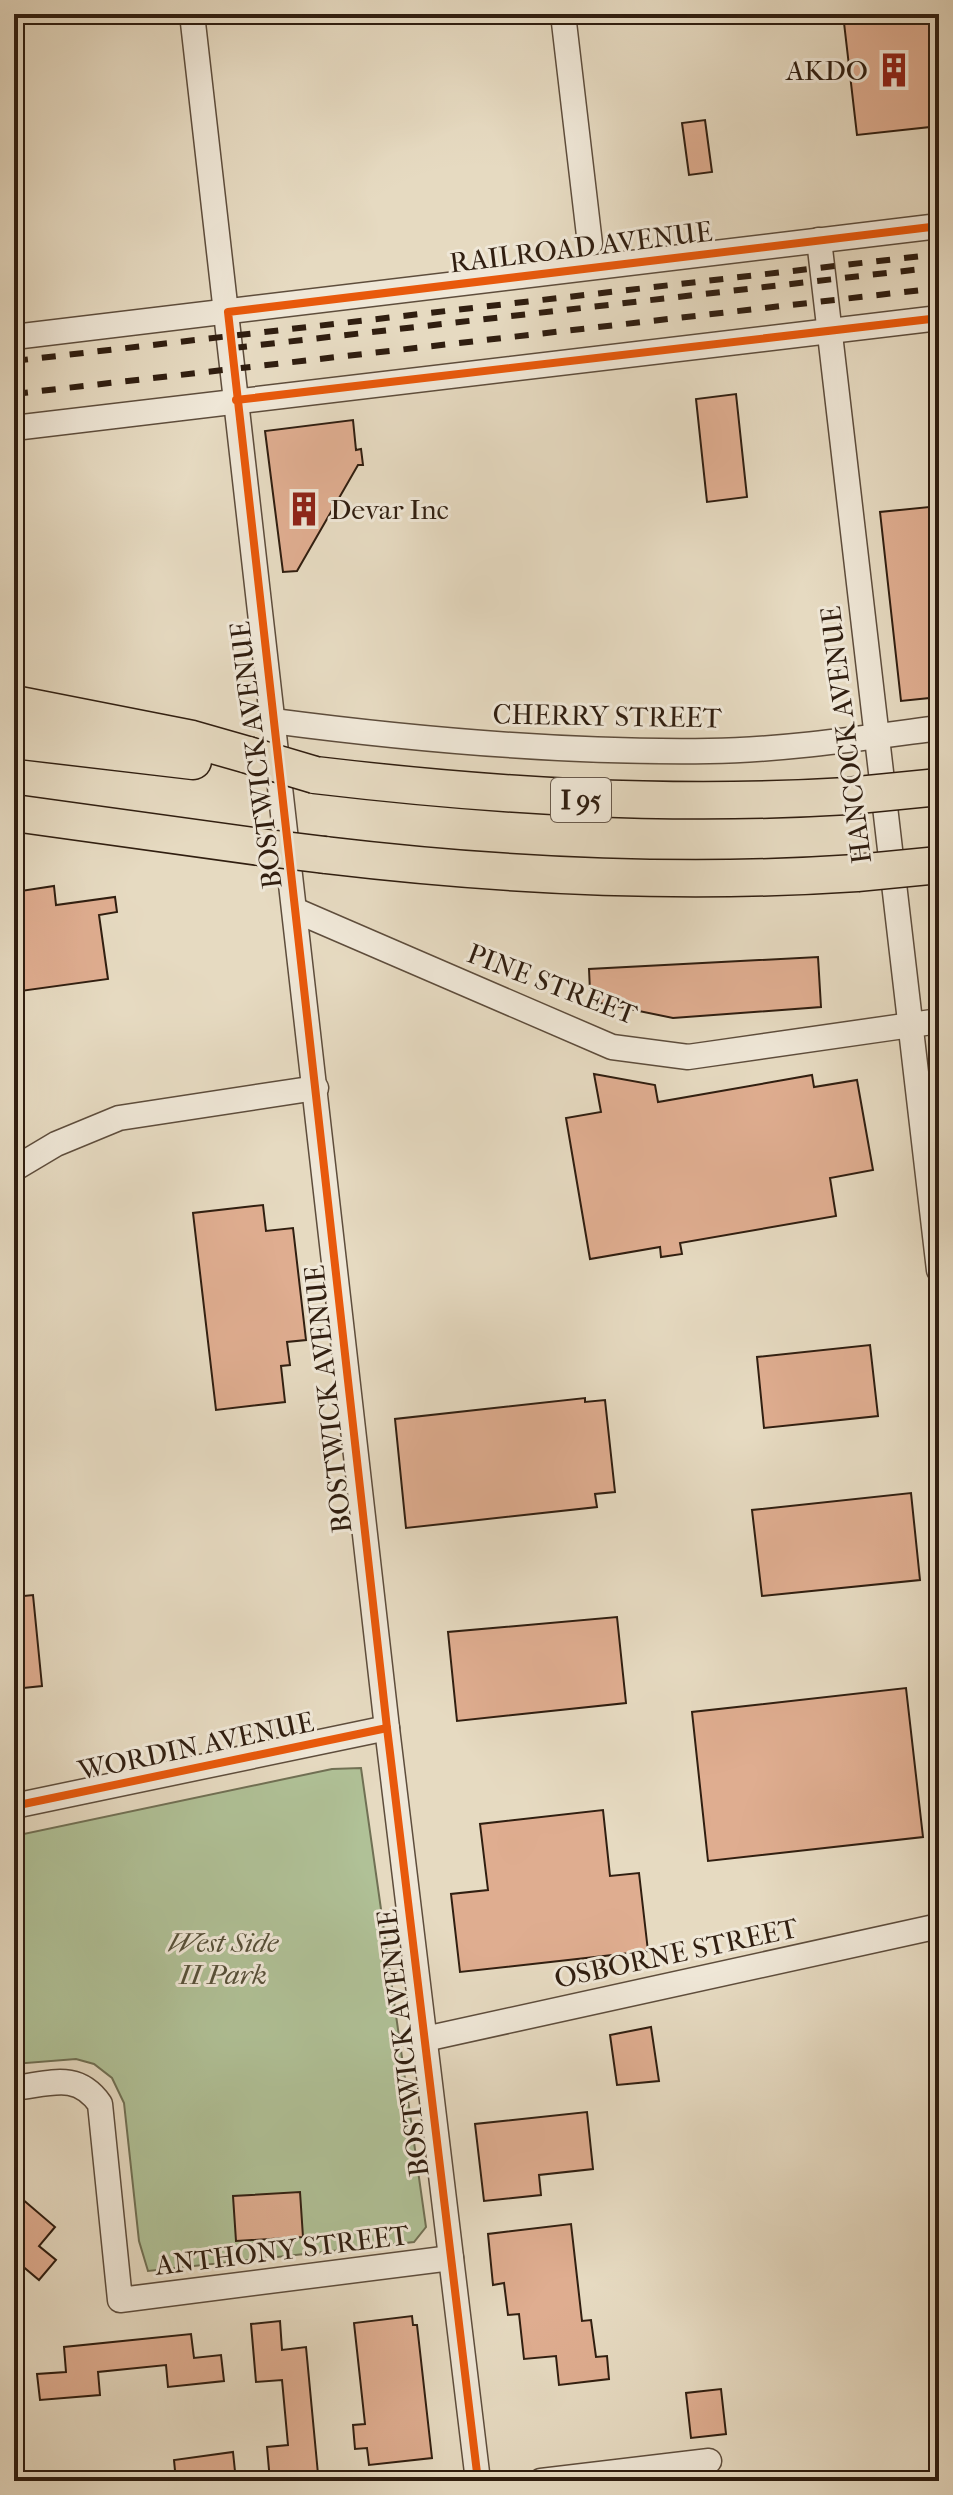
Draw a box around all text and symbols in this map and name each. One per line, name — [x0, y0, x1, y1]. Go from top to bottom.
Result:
building icon: AKDO — [875, 51, 913, 89]
place label: AKDO — [785, 54, 868, 87]
street label: RAILROAD AVENUE — [448, 214, 714, 280]
building icon: Devar Inc — [285, 490, 323, 528]
place label: Devar Inc — [330, 493, 449, 526]
street label: HANCOCK AVENUE — [814, 604, 878, 866]
street label: BOSTWICK AVENUE — [223, 619, 289, 891]
street label: CHERRY STREET — [492, 698, 723, 735]
road number: I 95 — [551, 778, 611, 822]
street label: PINE STREET — [463, 937, 642, 1032]
street label: BOSTWICK AVENUE — [298, 1263, 358, 1535]
street label: WORDIN AVENUE — [74, 1705, 317, 1787]
street label: BOSTWICK AVENUE — [370, 1907, 436, 2179]
street label: OSBORNE STREET — [551, 1911, 802, 1995]
park label: West Side II Park — [168, 1926, 279, 1991]
street label: ANTHONY STREET — [152, 2218, 412, 2282]

